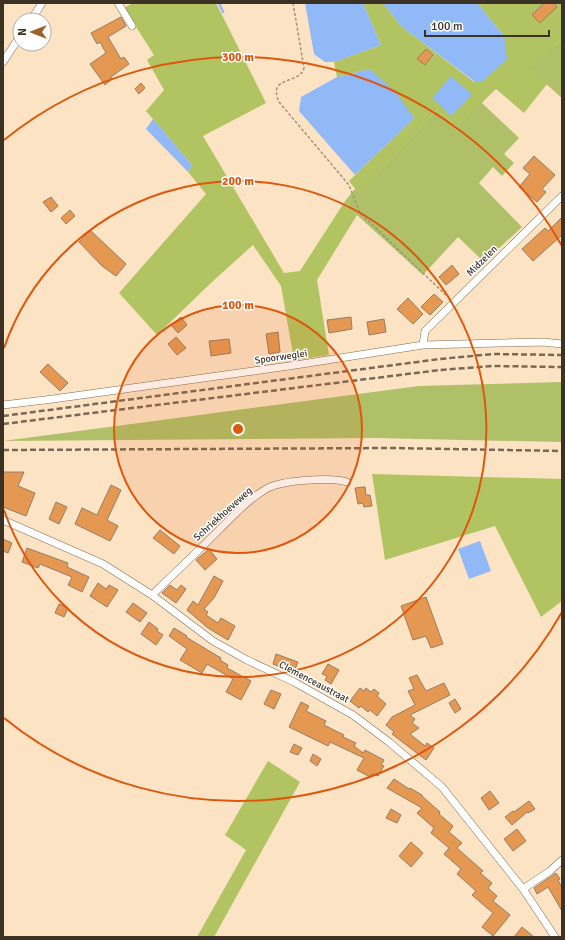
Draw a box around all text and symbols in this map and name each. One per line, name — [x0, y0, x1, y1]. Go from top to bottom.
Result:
north arrow — [12, 12, 52, 52]
scale bar — [425, 12, 549, 38]
text: 100 m — [431, 19, 463, 34]
text: N — [16, 28, 29, 36]
text: 300 m — [222, 50, 254, 65]
text: 200 m — [222, 174, 254, 189]
street label: Midzelen — [464, 243, 500, 279]
text: 100 m — [222, 298, 254, 313]
street label: Spoorweglei — [254, 347, 308, 367]
centre of rings — [231, 422, 245, 436]
street label: Schriekhoeveweg — [191, 485, 255, 543]
street label: Clemenceaustraat — [277, 659, 351, 706]

